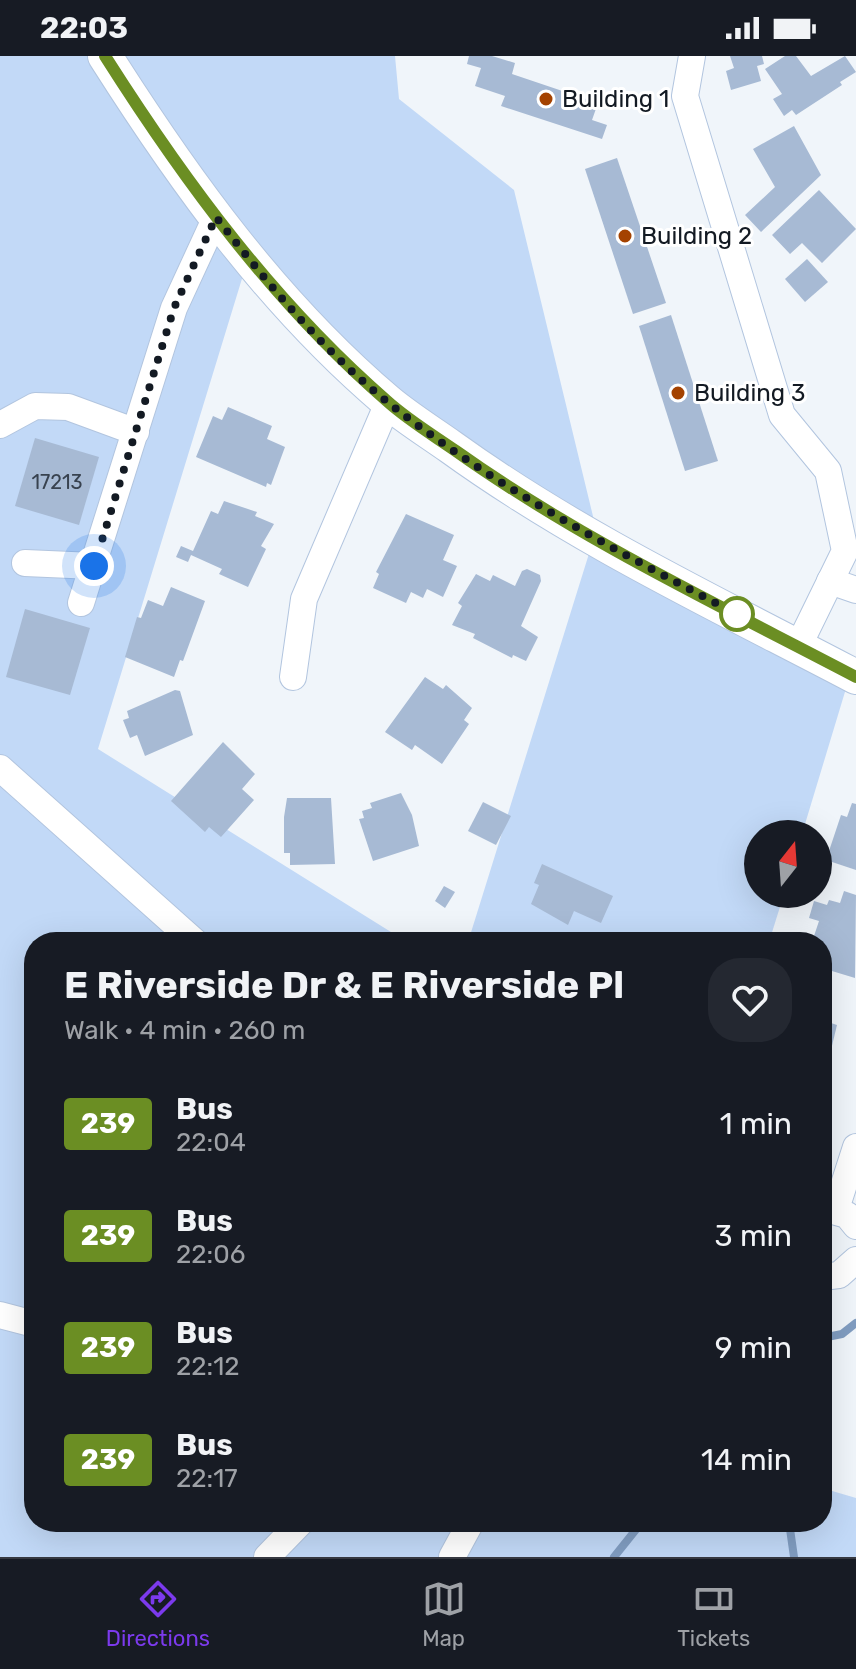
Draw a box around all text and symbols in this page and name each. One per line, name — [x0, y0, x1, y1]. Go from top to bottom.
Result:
text: 22:03 — [40, 10, 128, 46]
place label: Building 1 — [562, 85, 669, 113]
marker: Building 1 — [537, 90, 555, 108]
place label: Building 2 — [641, 222, 752, 250]
marker: Building 2 — [616, 227, 634, 245]
place label: Building 3 — [694, 379, 805, 407]
marker: Building 3 — [669, 384, 687, 402]
house number: 17213 — [31, 470, 83, 494]
your location — [74, 546, 114, 586]
unlabelled marker — [720, 597, 754, 631]
north arrow — [744, 820, 832, 908]
map controls — [744, 820, 832, 908]
button: heart — [708, 958, 792, 1042]
text: E Riverside Dr & E Riverside Pl — [64, 962, 624, 1008]
text: Walk · 4 min · 260 m — [64, 1015, 305, 1046]
text: Bus — [176, 1091, 233, 1127]
text: 1 min — [720, 1106, 792, 1142]
text: 239 — [81, 1107, 135, 1140]
text: 22:04 — [176, 1127, 246, 1158]
text: Bus — [176, 1203, 233, 1239]
text: 3 min — [715, 1218, 792, 1254]
text: 239 — [81, 1219, 135, 1252]
text: 22:06 — [176, 1239, 245, 1270]
text: Bus — [176, 1315, 233, 1351]
text: 9 min — [715, 1330, 792, 1366]
text: 239 — [81, 1331, 135, 1364]
text: 22:12 — [176, 1351, 240, 1382]
text: Bus — [176, 1427, 233, 1463]
text: 14 min — [701, 1442, 792, 1478]
text: 239 — [81, 1443, 135, 1476]
text: 22:17 — [176, 1463, 238, 1494]
tab: Directions — [106, 1577, 210, 1652]
tab: Map — [422, 1577, 466, 1652]
tab: Tickets — [677, 1577, 750, 1652]

